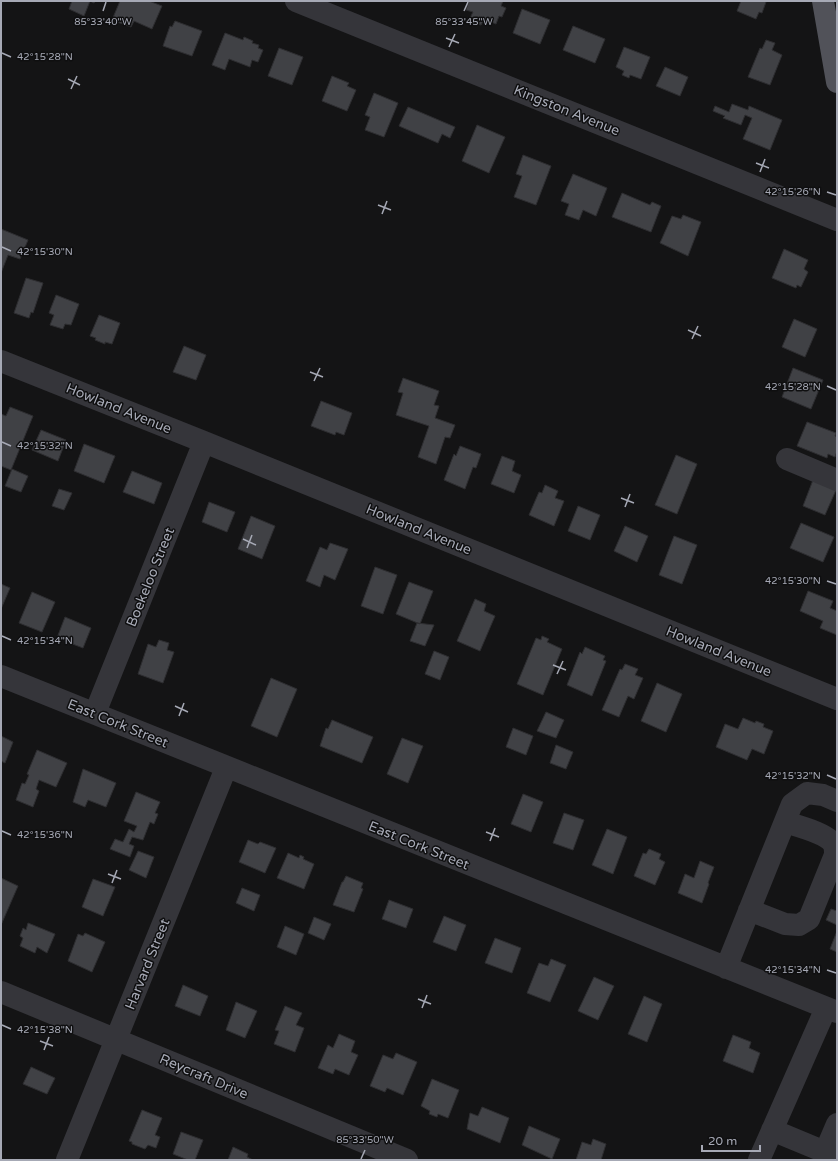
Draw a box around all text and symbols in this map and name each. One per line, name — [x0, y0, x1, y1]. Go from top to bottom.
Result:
text: 85°33'40"W — [74, 16, 132, 28]
text: 85°33'45"W — [435, 16, 493, 28]
text: 42°15'28"N — [17, 51, 73, 63]
street label: Kingston Avenue — [511, 81, 622, 140]
text: 42°15'26"N — [765, 186, 821, 198]
text: 42°15'30"N — [17, 246, 73, 258]
street label: Howland Avenue — [64, 380, 174, 437]
text: 42°15'28"N — [765, 381, 821, 393]
text: 42°15'32"N — [17, 440, 73, 452]
street label: Howland Avenue — [364, 501, 474, 558]
street label: Boekeloo Street — [123, 524, 178, 629]
text: 42°15'30"N — [765, 575, 821, 587]
street label: Howland Avenue — [664, 623, 774, 680]
text: 42°15'34"N — [17, 635, 73, 647]
street label: East Cork Street — [65, 696, 171, 752]
text: 42°15'32"N — [765, 770, 821, 782]
street label: East Cork Street — [366, 818, 472, 874]
text: 42°15'36"N — [17, 829, 73, 841]
street label: Harvard Street — [121, 916, 174, 1012]
text: 42°15'34"N — [765, 964, 821, 976]
text: 42°15'38"N — [17, 1024, 73, 1036]
street label: Reycraft Drive — [157, 1050, 251, 1103]
scale bar — [702, 1127, 760, 1153]
text: 85°33'50"W — [336, 1134, 394, 1146]
text: 20 m — [708, 1134, 737, 1148]

